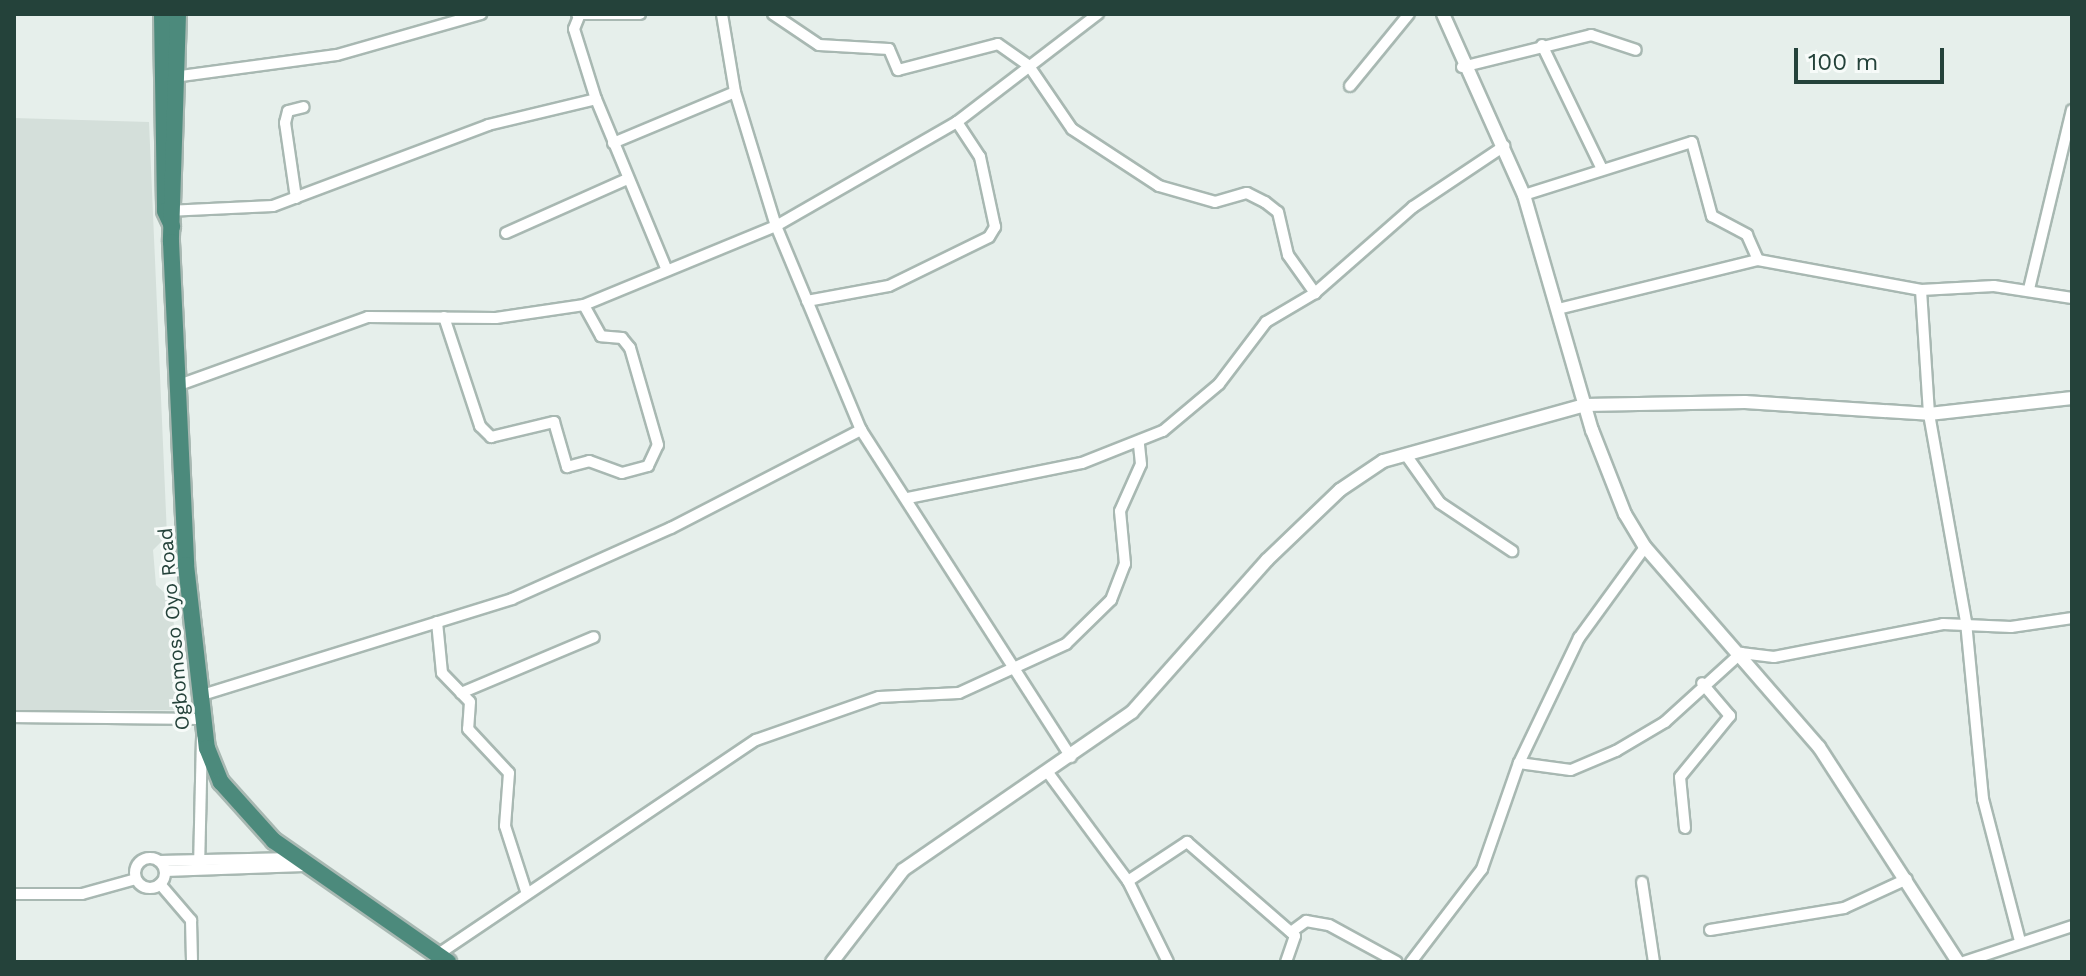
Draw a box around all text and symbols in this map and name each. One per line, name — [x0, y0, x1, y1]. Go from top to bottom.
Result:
scale bar — [1798, 32, 1948, 82]
text: 100 m — [1808, 48, 1878, 76]
street label: Ogbomoso Oyo Road — [153, 527, 195, 731]

